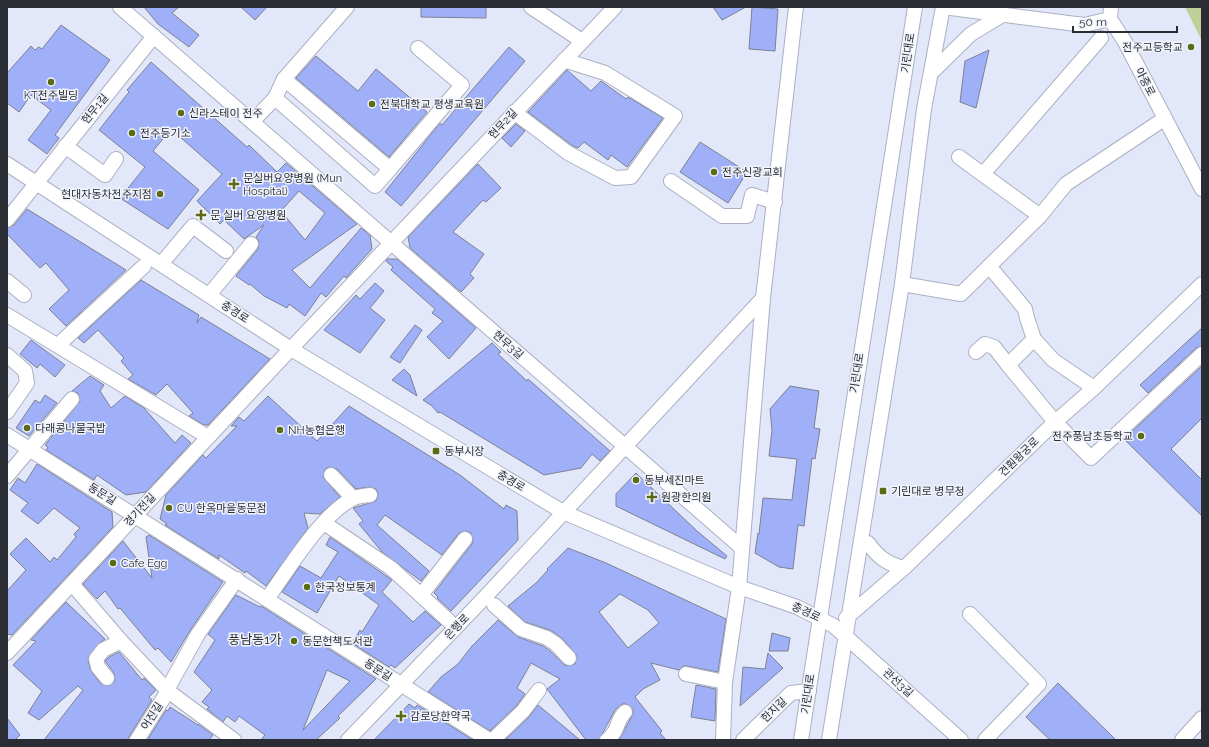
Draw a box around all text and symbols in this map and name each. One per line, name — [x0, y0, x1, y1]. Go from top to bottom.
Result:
scale bar — [1073, 8, 1177, 34]
text: 50 m — [1079, 15, 1107, 29]
street label: 기린대로 — [899, 32, 917, 74]
place label: 전주고등학교 — [1122, 41, 1183, 54]
marker: 전주고등학교 — [1186, 42, 1196, 52]
street label: 아중로 — [1132, 66, 1158, 98]
marker: KT전주빌딩 — [46, 77, 56, 87]
place label: KT전주빌딩 — [24, 89, 78, 102]
street label: 현무1길 — [79, 91, 111, 127]
place label: 전북대학교 평생교육원 — [380, 98, 484, 111]
marker: 전북대학교 평생교육원 — [367, 99, 377, 109]
street label: 현무2길 — [486, 106, 520, 142]
place label: 신라스테이 전주 — [189, 107, 263, 120]
marker: 신라스테이 전주 — [176, 108, 186, 118]
place label: 전주등기소 — [140, 127, 191, 140]
marker: 전주등기소 — [127, 128, 137, 138]
place label: 전주신광교회 — [722, 166, 783, 179]
marker: 전주신광교회 — [709, 167, 719, 177]
place label: 문실버요양병원 (Mun Hospital) — [243, 172, 342, 198]
marker: 문실버요양병원 (Mun Hospital) — [228, 178, 240, 190]
place label: 현대자동차전주지점 — [61, 188, 152, 201]
marker: 현대자동차전주지점 — [155, 189, 165, 199]
marker: 문 실버 요양병원 — [195, 209, 207, 221]
place label: 문 실버 요양병원 — [210, 209, 286, 222]
street label: 충경로 — [219, 298, 251, 326]
street label: 현무3길 — [490, 328, 526, 362]
street label: 기린대로 — [847, 352, 867, 394]
place label: 다래콩나물국밥 — [35, 422, 106, 435]
marker: 다래콩나물국밥 — [22, 423, 32, 433]
place label: NH농협은행 — [288, 424, 345, 437]
marker: NH농협은행 — [275, 425, 285, 435]
place label: 전주풍남초등학교 — [1052, 430, 1133, 443]
marker: 전주풍남초등학교 — [1136, 431, 1146, 441]
street label: 견훤왕궁로 — [996, 435, 1042, 479]
place label: 동부시장 — [444, 445, 484, 458]
marker: 동부시장 — [431, 446, 441, 456]
street label: 충경로 — [495, 468, 527, 494]
place label: 동부세진마트 — [644, 474, 705, 487]
marker: 동부세진마트 — [631, 475, 641, 485]
street label: 동문길 — [86, 480, 118, 508]
place label: 기린대로 병무청 — [891, 485, 965, 498]
marker: 기린대로 병무청 — [878, 486, 888, 496]
street label: 경기전길 — [121, 491, 159, 529]
marker: 원광한의원 — [646, 491, 658, 503]
place label: 원광한의원 — [661, 491, 712, 504]
place label: CU 한옥마을동문점 — [177, 502, 267, 515]
marker: CU 한옥마을동문점 — [164, 503, 174, 513]
place label: Cafe Egg — [121, 557, 167, 570]
marker: Cafe Egg — [108, 558, 118, 568]
place label: 한국정보통계 — [315, 581, 376, 594]
marker: 한국정보통계 — [302, 582, 312, 592]
street label: 충경로 — [789, 600, 823, 624]
street label: 은행로 — [442, 612, 472, 642]
district label: 풍남동1가 — [228, 632, 282, 647]
place label: 동문헌책도서관 — [302, 635, 373, 648]
marker: 동문헌책도서관 — [289, 636, 299, 646]
street label: 동문길 — [362, 656, 394, 684]
street label: 관선3길 — [880, 666, 916, 700]
street label: 기린대로 — [799, 673, 817, 715]
street label: 한지길 — [759, 695, 789, 725]
street label: 어진길 — [138, 700, 166, 732]
marker: 감로당한약국 — [395, 710, 407, 722]
place label: 감로당한약국 — [410, 710, 471, 723]

